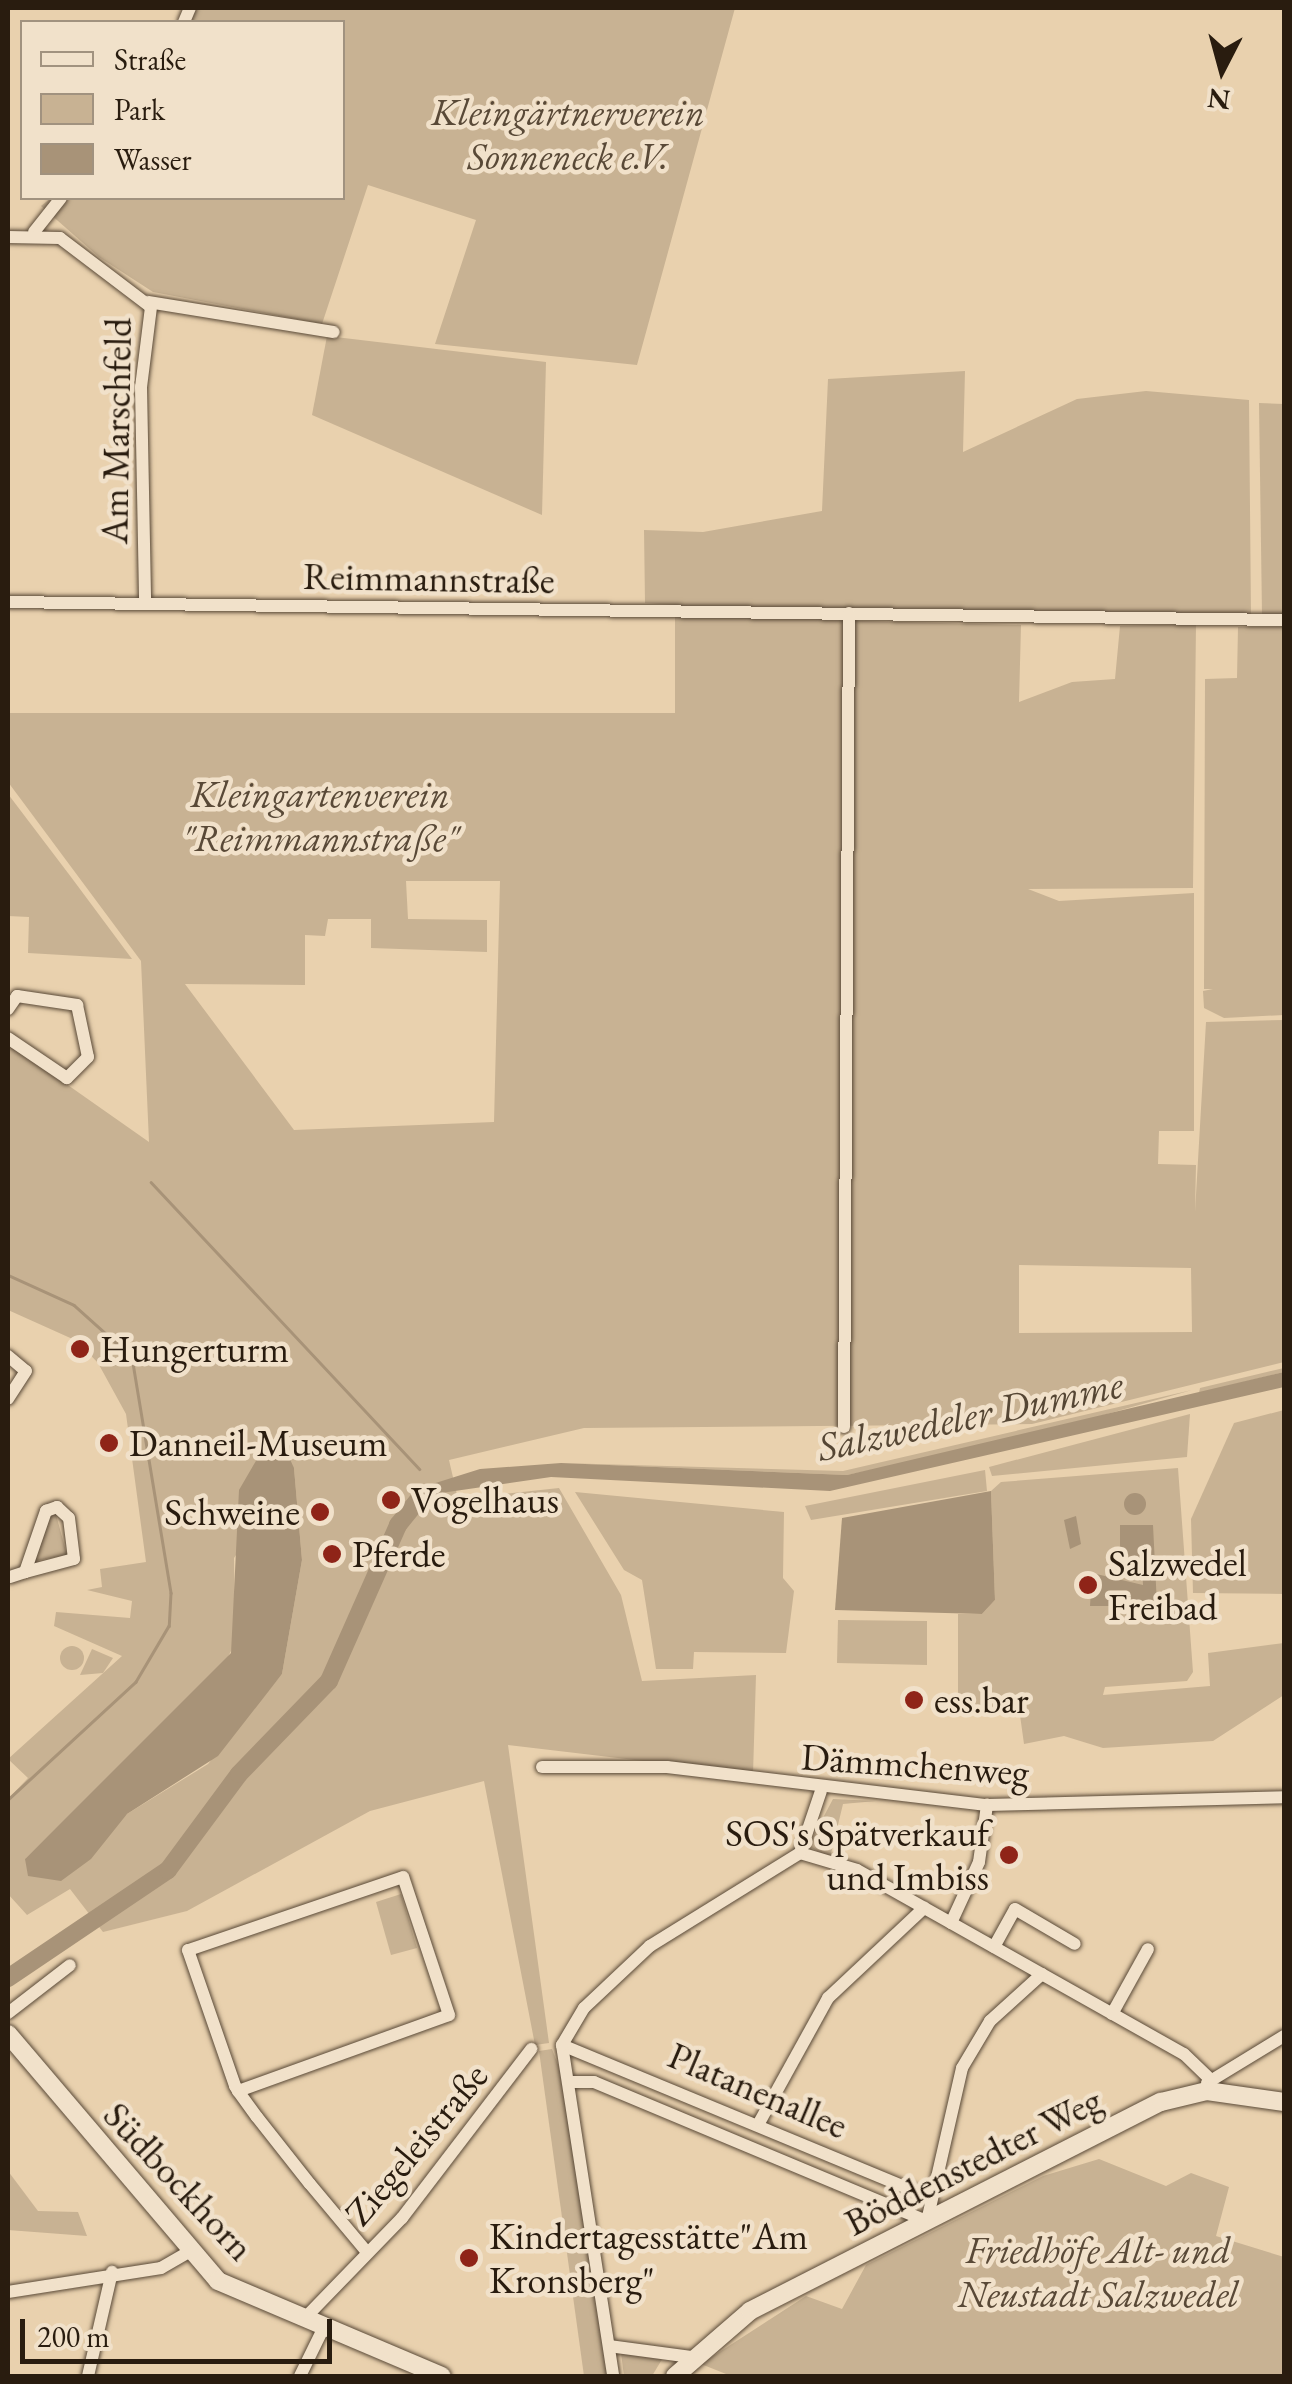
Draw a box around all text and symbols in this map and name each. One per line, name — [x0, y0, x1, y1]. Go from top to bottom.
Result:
legend — [20, 20, 345, 200]
north arrow — [1172, 20, 1272, 120]
text: Straße — [114, 40, 186, 79]
text: N — [1206, 81, 1232, 119]
park label: Kleingärtnerverein Sonneneck e.V. — [431, 89, 705, 178]
text: Park — [114, 90, 165, 129]
text: Wasser — [114, 140, 192, 179]
street label: Am Marschfeld — [91, 317, 141, 545]
street label: Reimmannstraße — [303, 553, 555, 603]
park label: Kleingartenverein "Reimmannstraße" — [181, 771, 459, 861]
place label: Hungerturm — [100, 1326, 289, 1372]
marker: Hungerturm — [69, 1338, 91, 1360]
water label: Salzwedeler Dumme — [813, 1359, 1127, 1471]
place label: Danneil-Museum — [129, 1420, 388, 1466]
marker: Danneil-Museum — [98, 1432, 120, 1454]
place label: Vogelhaus — [411, 1477, 559, 1523]
place label: Schweine — [164, 1489, 300, 1535]
marker: Vogelhaus — [380, 1489, 402, 1511]
marker: Schweine — [309, 1501, 331, 1523]
place label: Pferde — [352, 1531, 446, 1577]
place label: Salzwedel Freibad — [1108, 1540, 1247, 1630]
marker: Pferde — [321, 1543, 343, 1565]
marker: Salzwedel Freibad — [1077, 1574, 1099, 1596]
place label: ess.bar — [934, 1677, 1029, 1723]
marker: ess.bar — [903, 1689, 925, 1711]
street label: Dämmchenweg — [800, 1733, 1030, 1795]
place label: SOS's Spätverkauf und Imbiss — [725, 1810, 989, 1900]
marker: SOS's Spätverkauf und Imbiss — [998, 1844, 1020, 1866]
street label: Platanenallee — [662, 2032, 854, 2148]
street label: Ziegeleistraße — [335, 2054, 497, 2234]
street label: Böddenstedter Weg — [837, 2077, 1109, 2245]
street label: Südbockhorn — [94, 2092, 264, 2270]
place label: Kindertagesstätte"Am Kronsberg" — [489, 2213, 808, 2302]
park label: Friedhöfe Alt- und Neustadt Salzwedel — [957, 2227, 1239, 2316]
marker: Kindertagesstätte"Am Kronsberg" — [458, 2247, 480, 2269]
scale bar — [25, 2299, 338, 2361]
text: 200 m — [37, 2317, 110, 2356]

